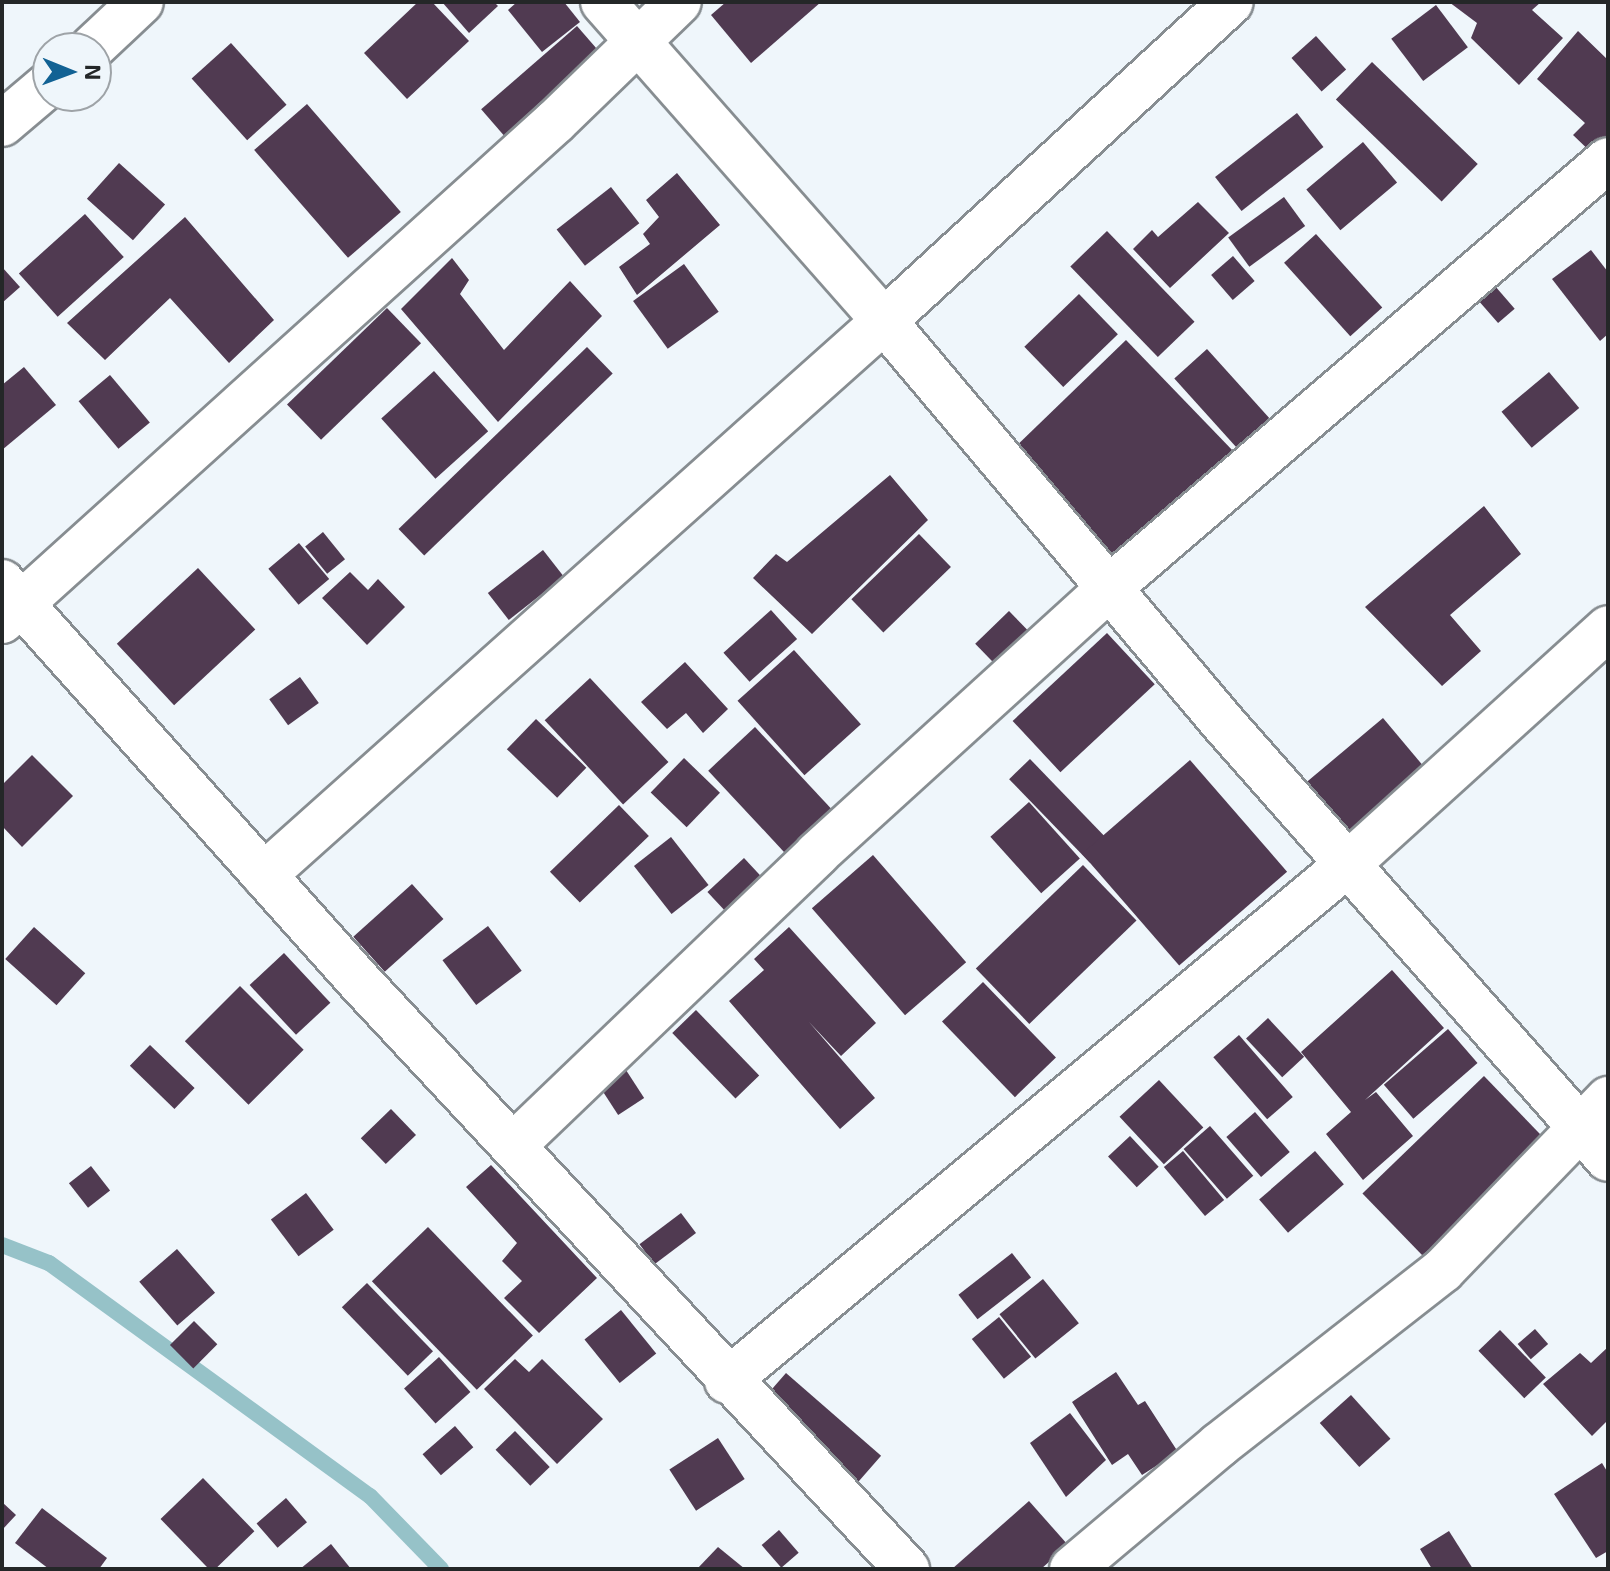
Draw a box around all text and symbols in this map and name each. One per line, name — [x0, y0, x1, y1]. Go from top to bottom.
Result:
north arrow — [32, 32, 112, 112]
text: N — [81, 64, 107, 81]

